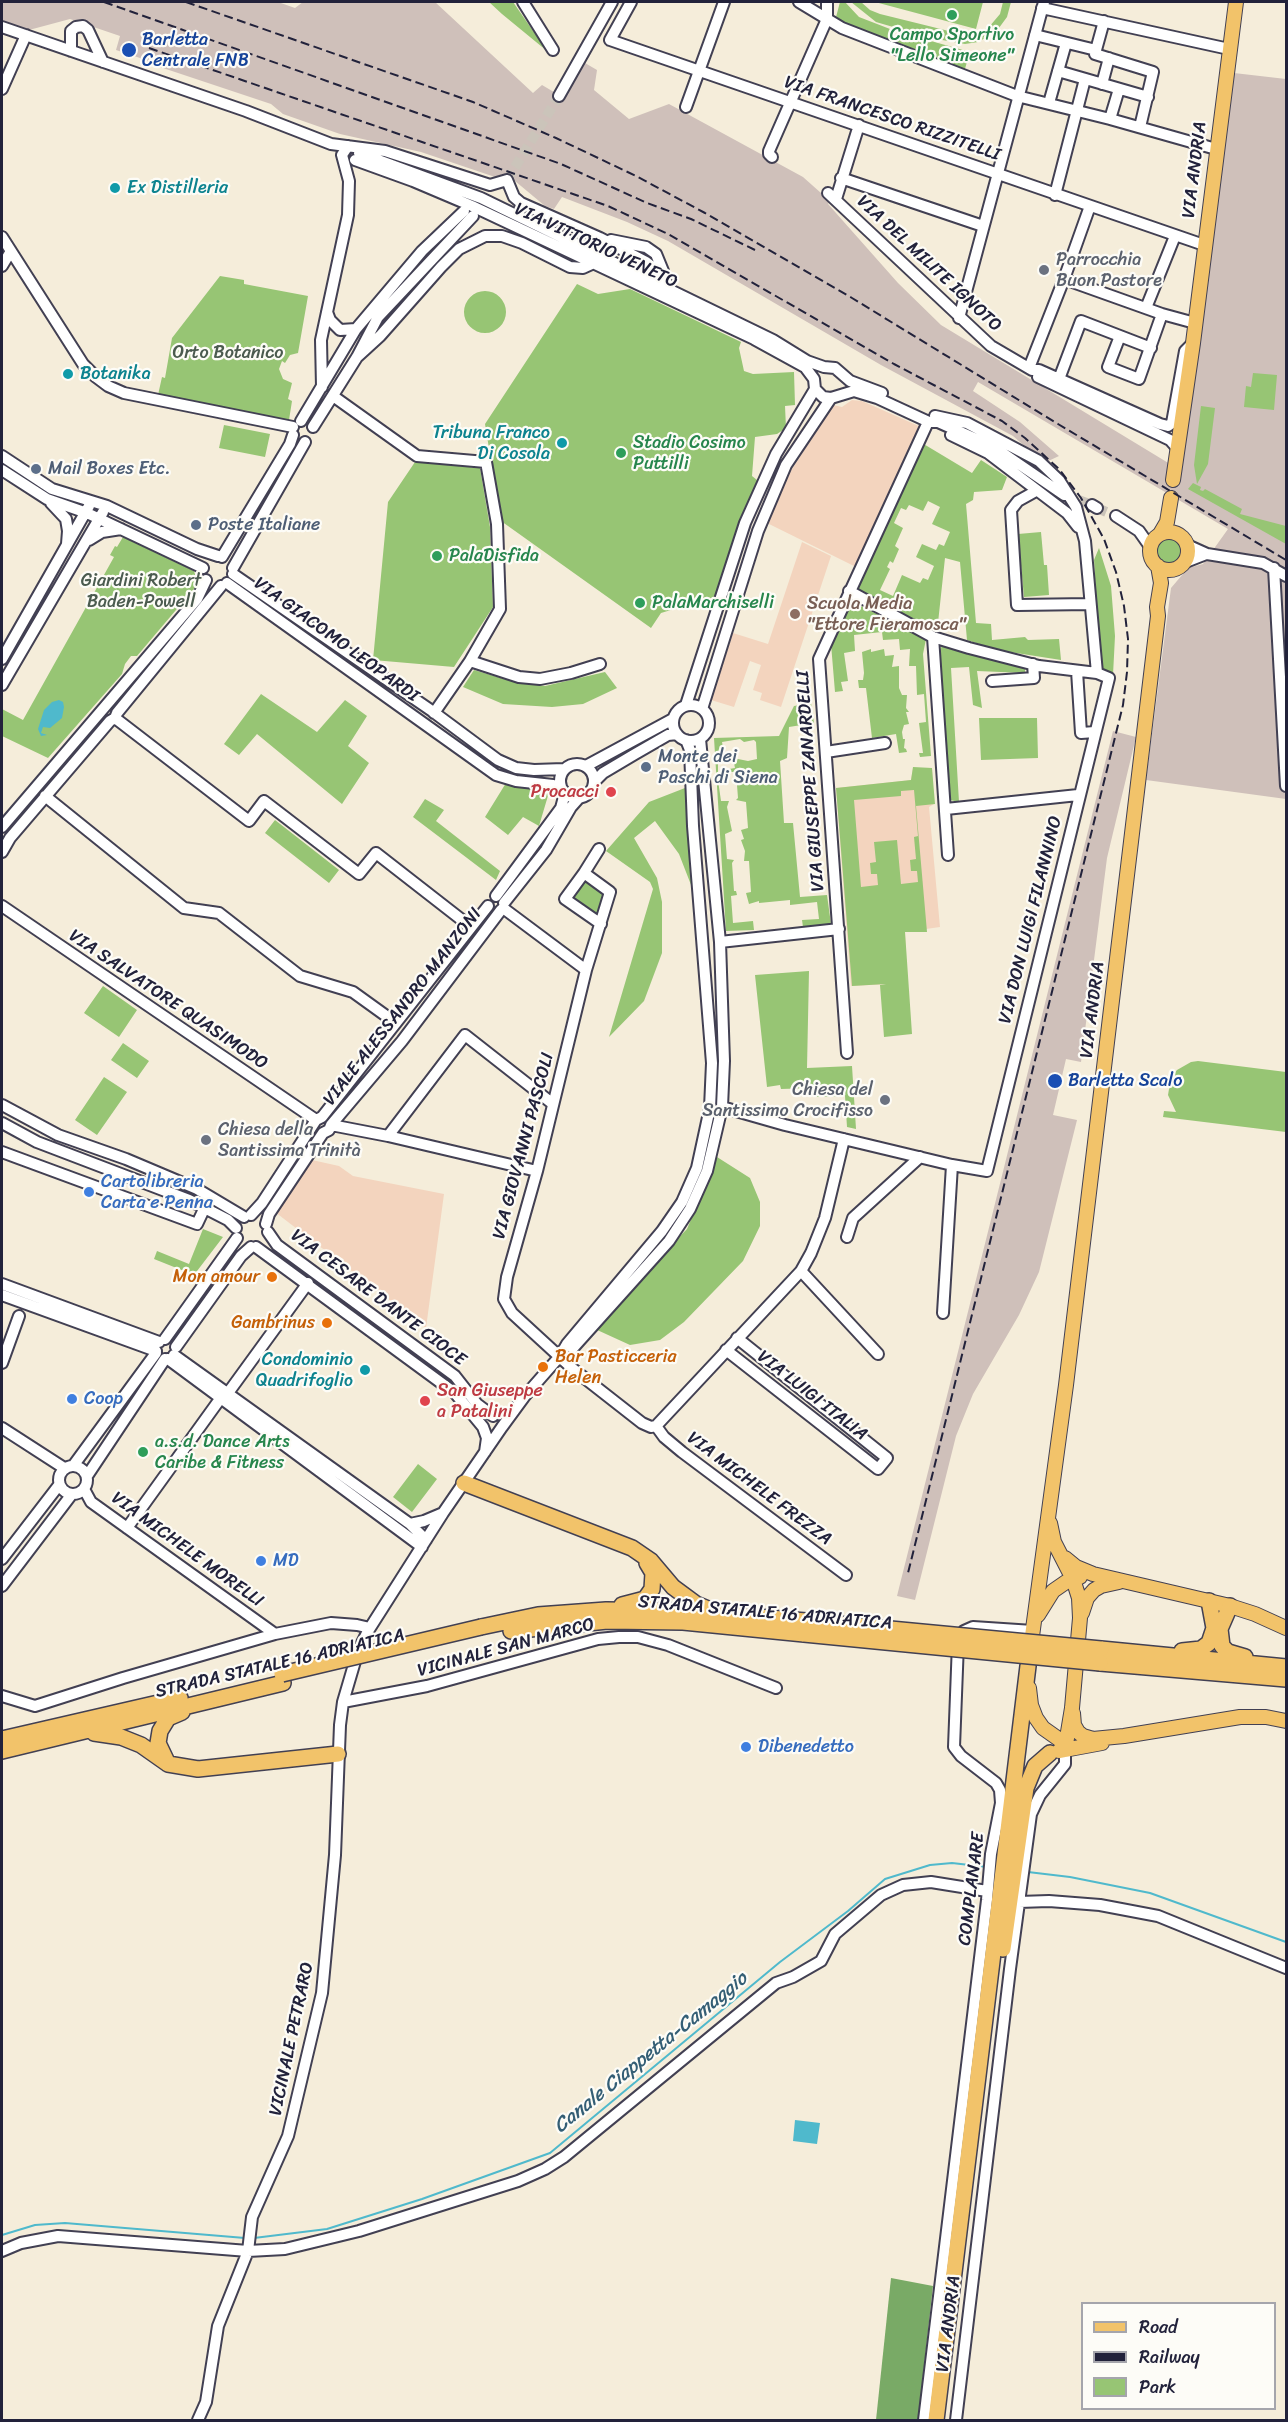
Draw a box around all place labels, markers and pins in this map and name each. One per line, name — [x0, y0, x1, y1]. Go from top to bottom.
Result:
marker: Campo Sportivo "Lello Simeone" — [945, 8, 959, 22]
place label: Campo Sportivo "Lello Simeone" — [890, 24, 1014, 66]
place label: Barletta Centrale FNB — [142, 29, 249, 72]
marker: Barletta Centrale FNB — [120, 41, 138, 59]
place label: Ex Distilleria — [127, 177, 228, 199]
marker: Ex Distilleria — [108, 181, 122, 195]
place label: Parrocchia Buon Pastore — [1056, 249, 1162, 292]
marker: Parrocchia Buon Pastore — [1037, 263, 1051, 277]
place label: Botanika — [80, 363, 151, 385]
marker: Botanika — [61, 367, 75, 381]
place label: Tribuna Franco Di Cosola — [432, 422, 550, 464]
place label: Stadio Cosimo Puttilli — [633, 432, 746, 474]
marker: Tribuna Franco Di Cosola — [555, 436, 569, 450]
marker: Stadio Cosimo Puttilli — [614, 446, 628, 460]
place label: Mail Boxes Etc. — [48, 458, 171, 480]
marker: Mail Boxes Etc. — [29, 462, 43, 476]
place label: Poste Italiane — [208, 514, 320, 536]
marker: Poste Italiane — [189, 518, 203, 532]
place label: PalaDisfida — [449, 545, 539, 567]
marker: PalaDisfida — [430, 549, 444, 563]
place label: PalaMarchiselli — [652, 592, 774, 614]
place label: Scuola Media "Ettore Fieramosca" — [807, 593, 966, 636]
marker: PalaMarchiselli — [633, 596, 647, 610]
marker: Scuola Media "Ettore Fieramosca" — [788, 607, 802, 621]
place label: Monte dei Paschi di Siena — [658, 746, 778, 789]
marker: Monte dei Paschi di Siena — [639, 760, 653, 774]
place label: Procacci — [531, 781, 599, 803]
marker: Procacci — [604, 785, 618, 799]
place label: Barletta Scalo — [1068, 1070, 1182, 1092]
marker: Barletta Scalo — [1046, 1072, 1064, 1090]
place label: Chiesa del Santissimo Crocifisso — [702, 1079, 873, 1122]
marker: Chiesa del Santissimo Crocifisso — [878, 1093, 892, 1107]
place label: Chiesa della Santissima Trinità — [218, 1119, 361, 1162]
marker: Chiesa della Santissima Trinità — [199, 1133, 213, 1147]
place label: Cartolibreria Carta e Penna — [101, 1171, 213, 1214]
marker: Cartolibreria Carta e Penna — [82, 1185, 96, 1199]
place label: Mon amour — [173, 1266, 260, 1288]
marker: Mon amour — [265, 1270, 279, 1284]
place label: Gambrinus — [231, 1312, 315, 1334]
marker: Gambrinus — [320, 1316, 334, 1330]
place label: Bar Pasticceria Helen — [555, 1346, 677, 1388]
place label: Condominio Quadrifoglio — [256, 1349, 353, 1392]
marker: Bar Pasticceria Helen — [536, 1360, 550, 1374]
marker: Condominio Quadrifoglio — [358, 1363, 372, 1377]
place label: San Giuseppe a Patalini — [437, 1380, 543, 1422]
place label: Coop — [84, 1388, 123, 1410]
marker: Coop — [65, 1392, 79, 1406]
marker: San Giuseppe a Patalini — [418, 1394, 432, 1408]
place label: a.s.d. Dance Arts Caribe & Fitness — [155, 1431, 290, 1474]
marker: a.s.d. Dance Arts Caribe & Fitness — [136, 1445, 150, 1459]
place label: MD — [273, 1550, 298, 1572]
marker: MD — [254, 1554, 268, 1568]
place label: Dibenedetto — [758, 1736, 854, 1758]
marker: Dibenedetto — [739, 1740, 753, 1754]

